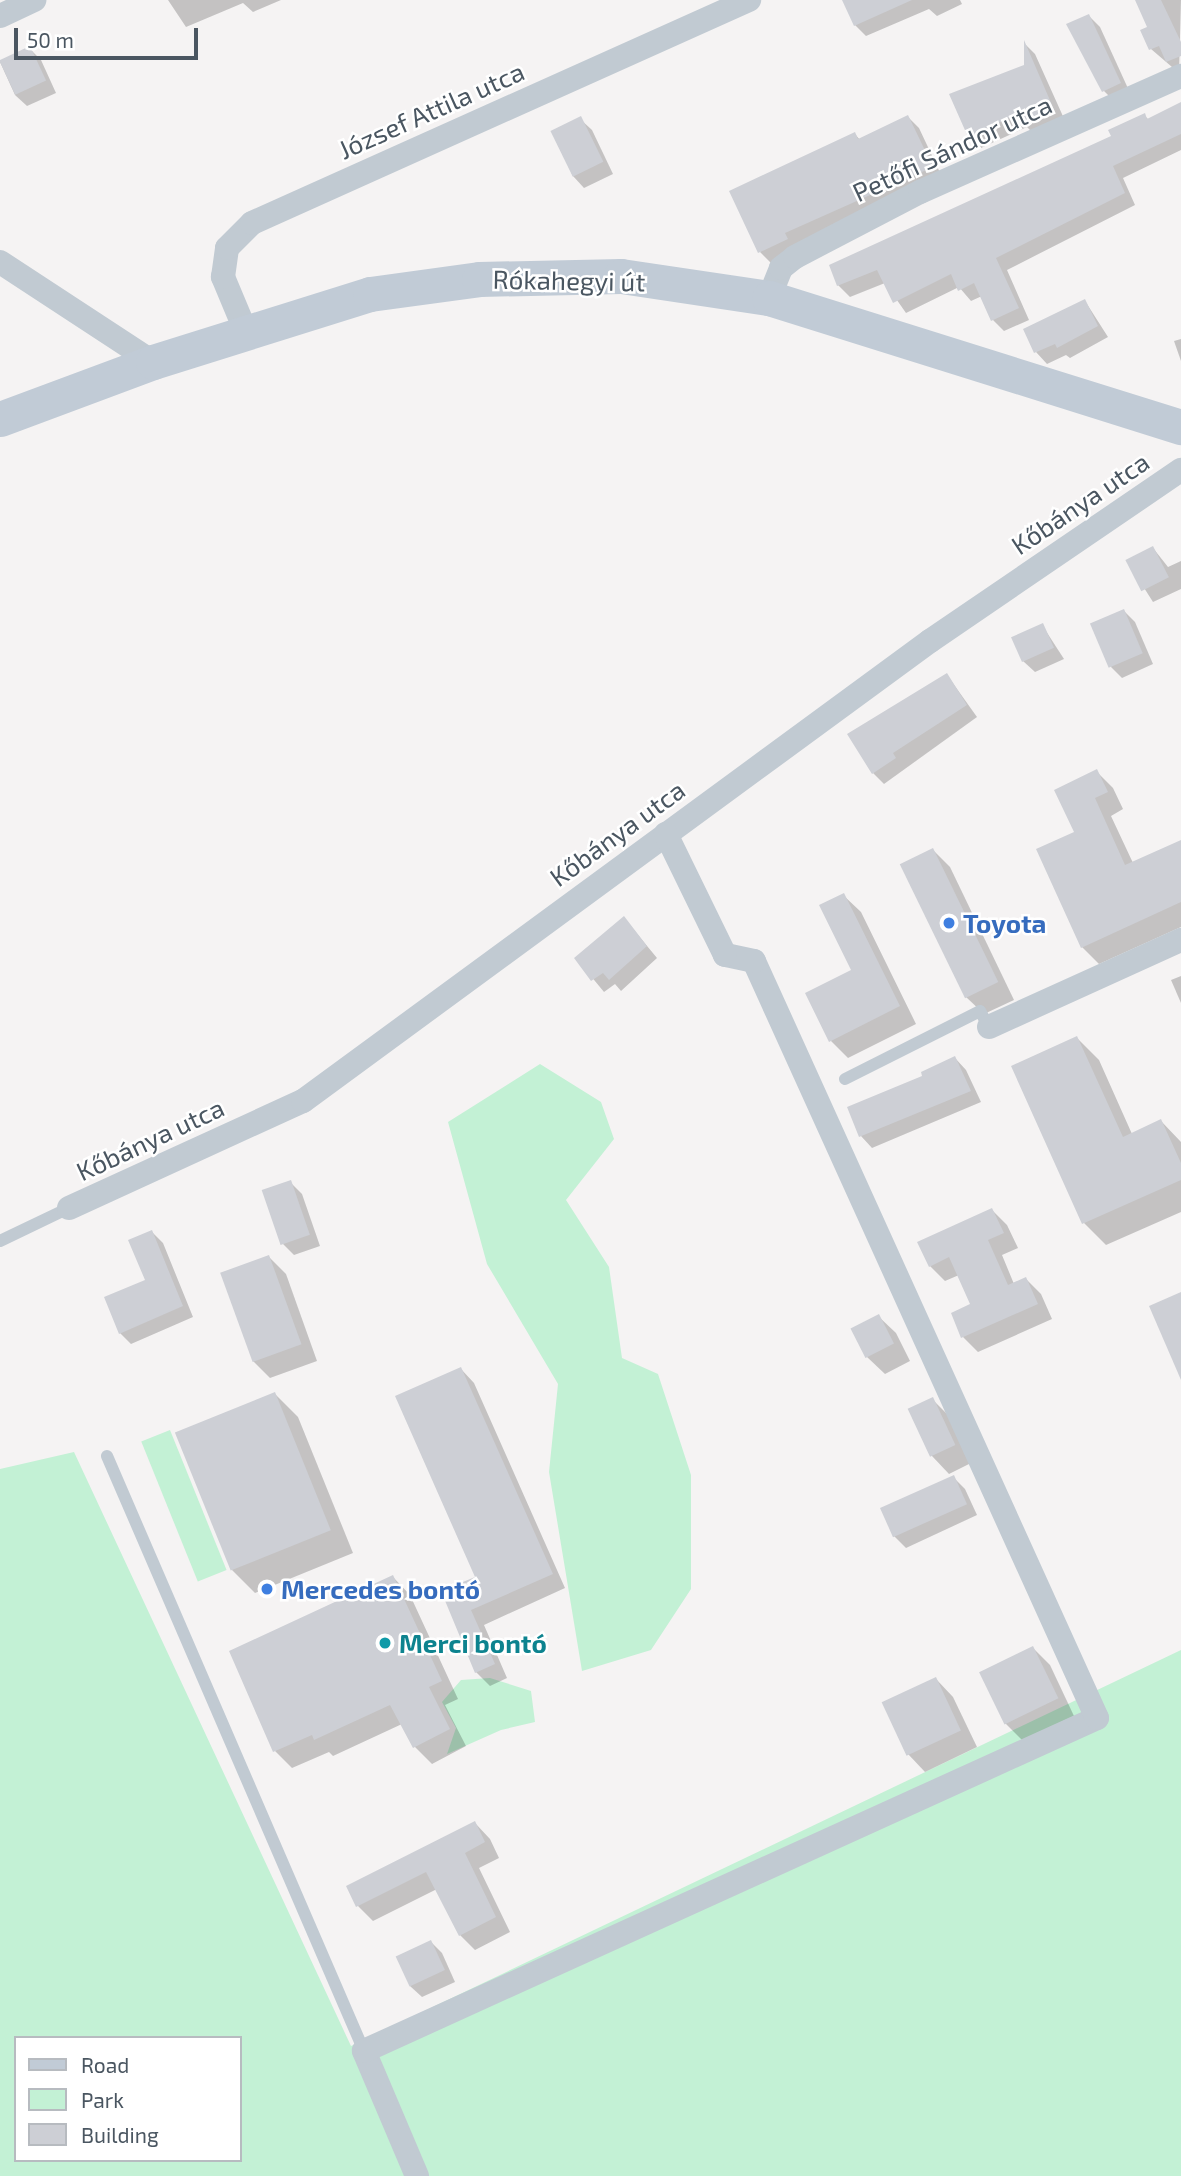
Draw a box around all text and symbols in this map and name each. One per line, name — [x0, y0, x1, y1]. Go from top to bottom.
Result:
scale bar — [18, 14, 201, 58]
text: 50 m — [27, 27, 74, 52]
street label: József Attila utca — [333, 55, 529, 165]
street label: Petőfi Sándor utca — [847, 88, 1057, 208]
street label: Rókahegyi út — [492, 263, 646, 297]
street label: Kőbánya utca — [1005, 445, 1155, 561]
street label: Kőbánya utca — [543, 774, 691, 892]
place label: Toyota — [963, 907, 1046, 939]
marker: Toyota — [941, 915, 957, 931]
street label: Kőbánya utca — [71, 1091, 229, 1187]
place label: Mercedes bontó — [281, 1573, 480, 1605]
marker: Mercedes bontó — [259, 1581, 275, 1597]
place label: Merci bontó — [399, 1627, 547, 1659]
marker: Merci bontó — [377, 1635, 393, 1651]
legend — [14, 2036, 242, 2162]
text: Road — [81, 2052, 129, 2077]
text: Park — [81, 2087, 124, 2112]
text: Building — [81, 2122, 159, 2147]

